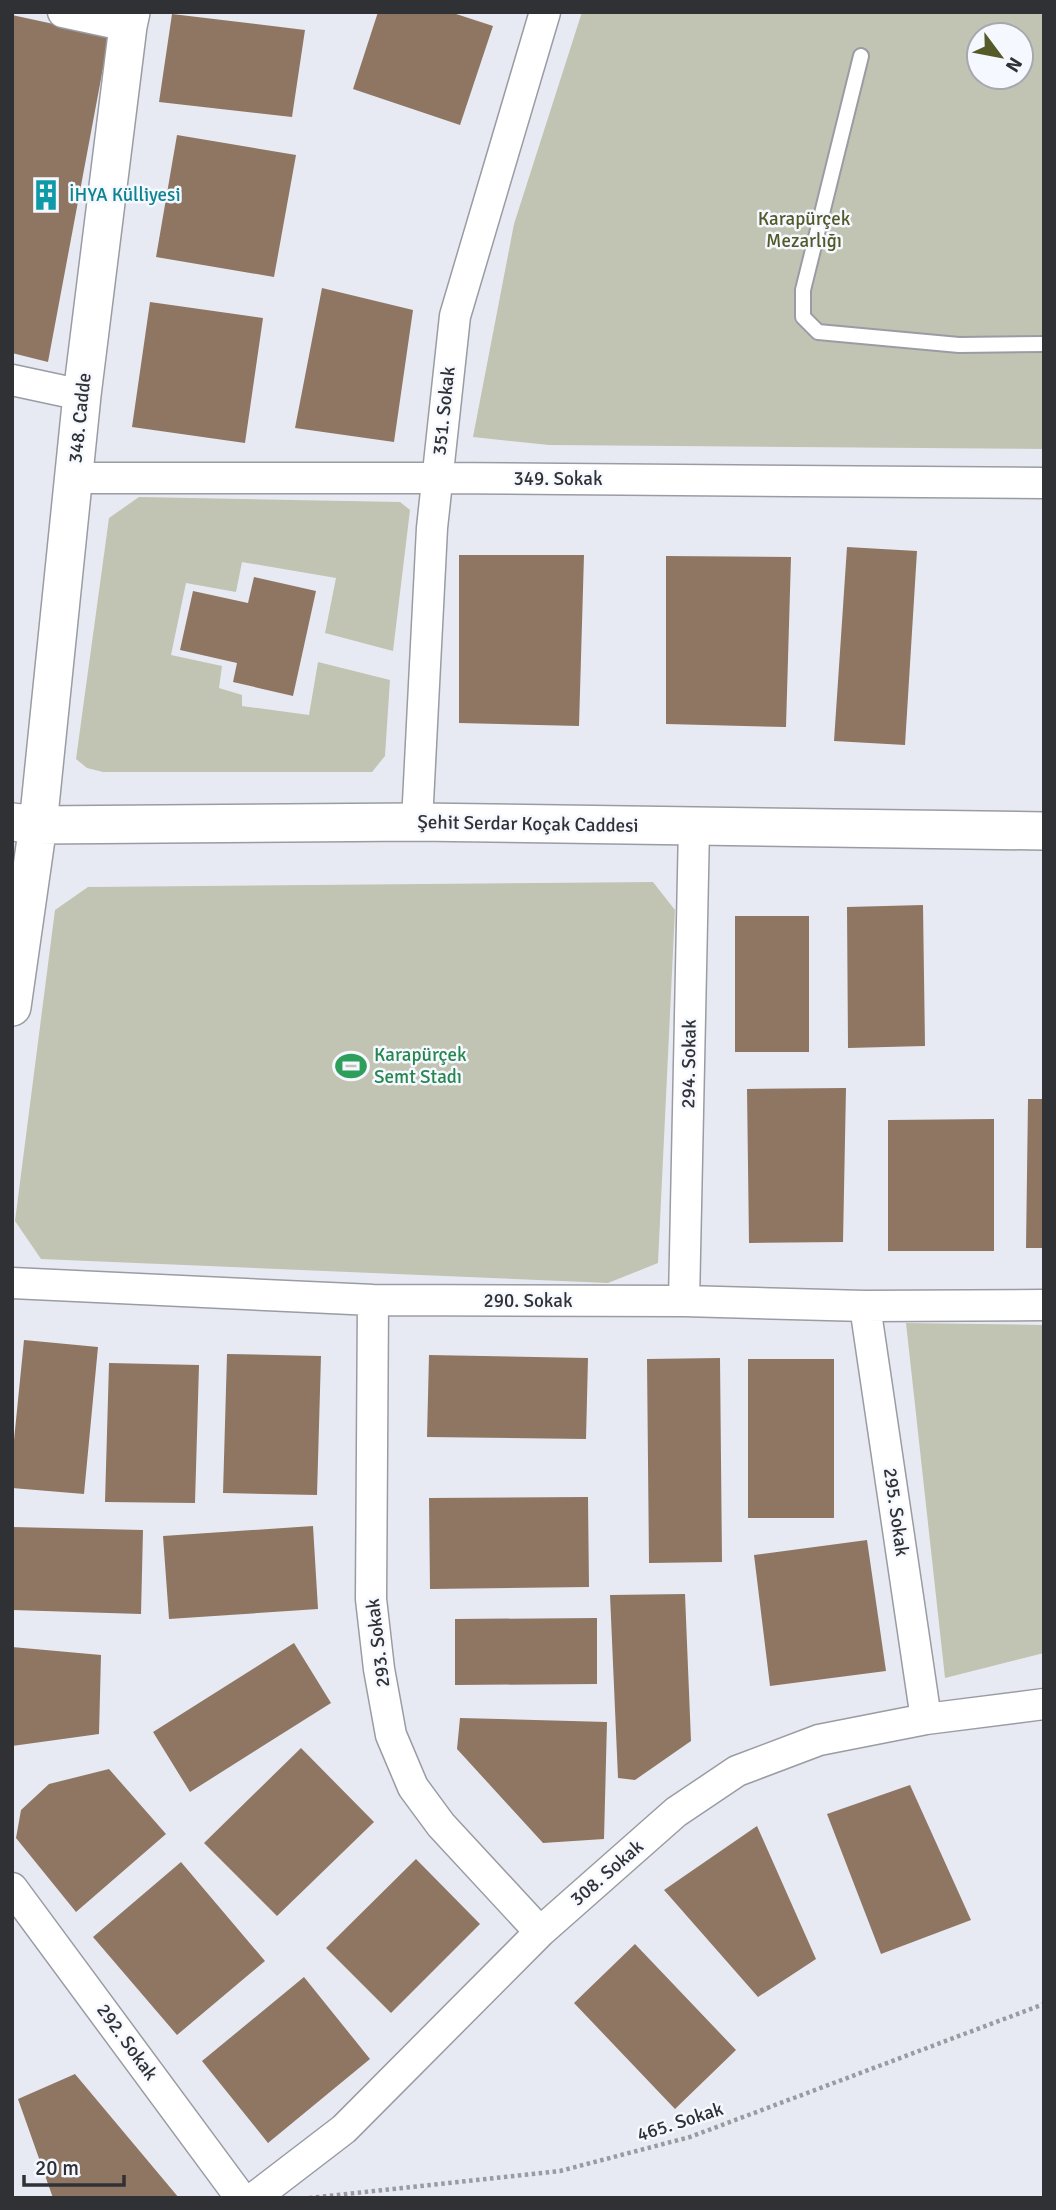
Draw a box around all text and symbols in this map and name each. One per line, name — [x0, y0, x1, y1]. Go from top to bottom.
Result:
north arrow — [965, 21, 1035, 91]
text: N — [1000, 53, 1027, 76]
building icon: İHYA Külliyesi — [29, 178, 63, 212]
place label: İHYA Külliyesi — [69, 183, 181, 207]
park label: Karapürçek Mezarlığı — [758, 207, 851, 253]
street label: 351. Sokak — [427, 365, 461, 457]
street label: 348. Cadde — [63, 372, 97, 464]
street label: 349. Sokak — [513, 467, 603, 491]
street label: Şehit Serdar Koçak Caddesi — [417, 810, 639, 838]
street label: 294. Sokak — [676, 1019, 702, 1109]
place label: Karapürçek Semt Stadı — [374, 1043, 467, 1089]
sports icon: Karapürçek Semt Stadı — [334, 1049, 368, 1083]
street label: 290. Sokak — [483, 1289, 573, 1313]
street label: 295. Sokak — [878, 1466, 914, 1558]
street label: 293. Sokak — [361, 1597, 395, 1689]
street label: 308. Sokak — [566, 1834, 649, 1911]
street label: 292. Sokak — [91, 1999, 163, 2085]
street label: 465. Sokak — [634, 2097, 727, 2147]
scale bar — [24, 2144, 124, 2188]
text: 20 m — [35, 2155, 79, 2181]

